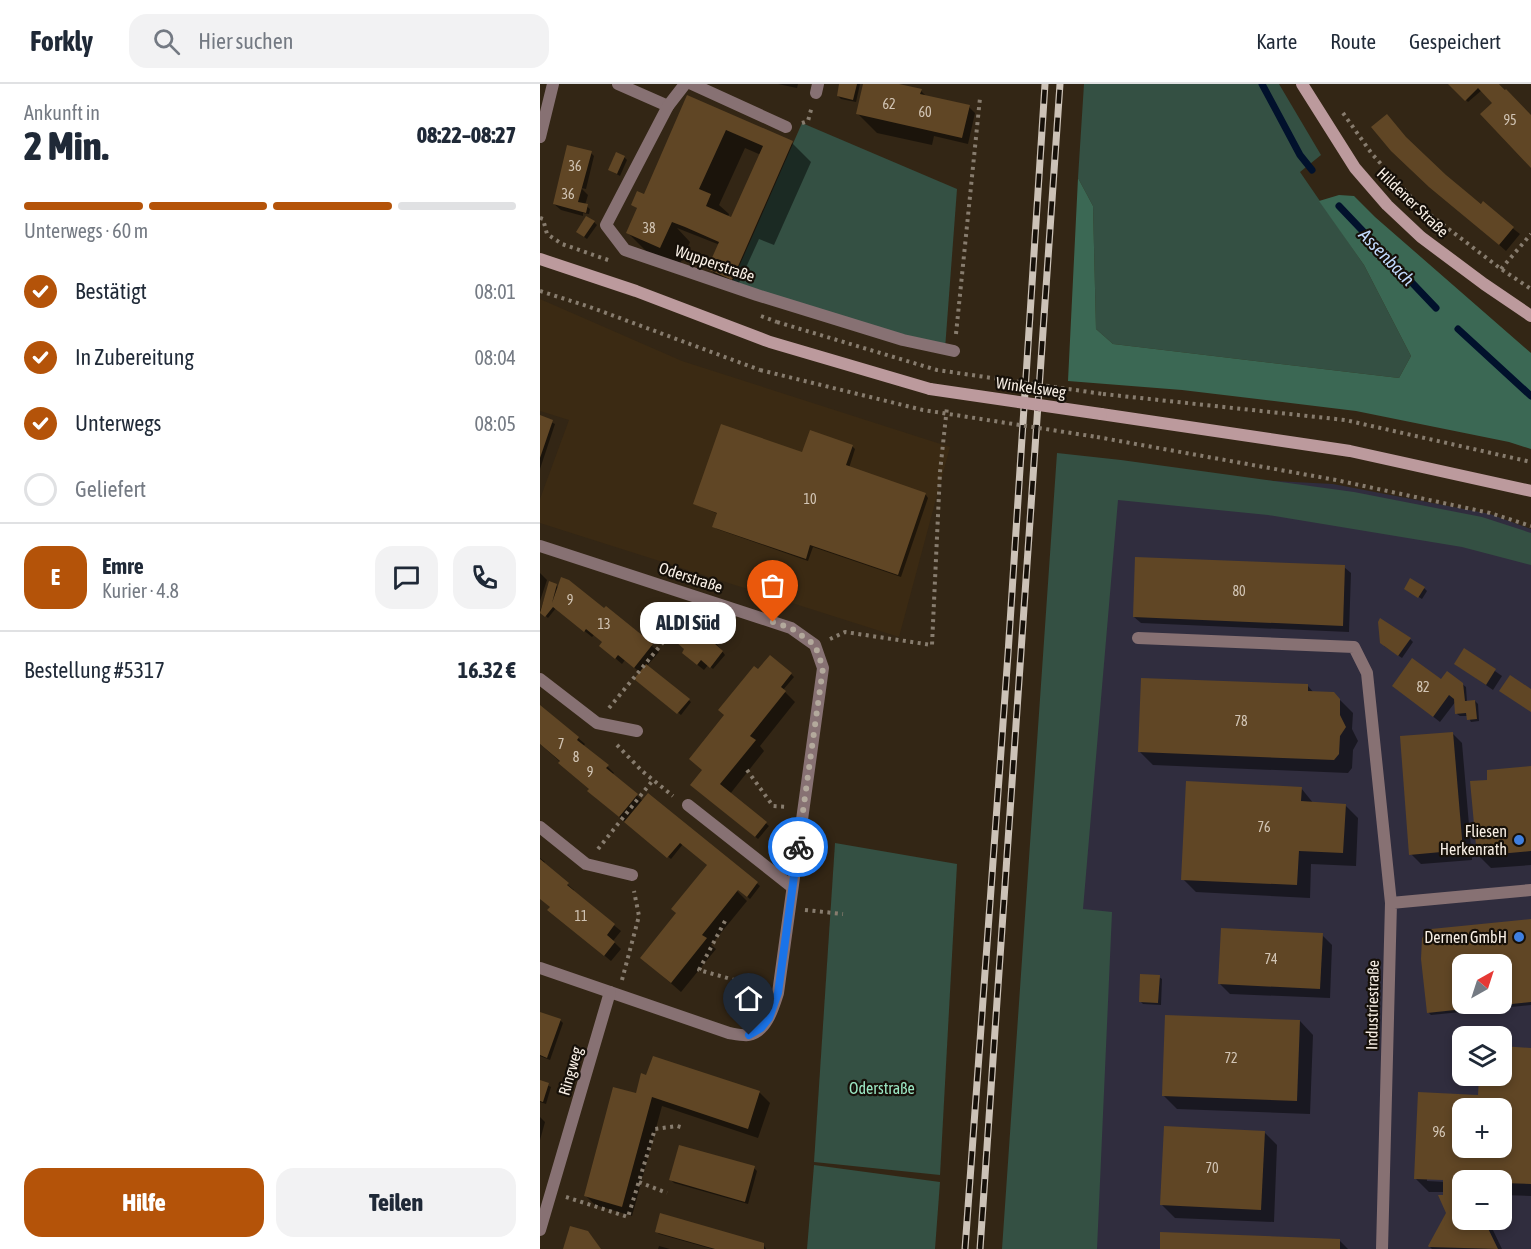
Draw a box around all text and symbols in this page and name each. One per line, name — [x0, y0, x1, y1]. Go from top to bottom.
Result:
search box — [129, 14, 549, 68]
text: Forkly — [30, 25, 93, 57]
icon: search — [150, 25, 183, 58]
text: Hier suchen — [198, 28, 293, 54]
text: Karte — [1256, 29, 1297, 53]
text: Route — [1330, 29, 1376, 53]
text: Gespeichert — [1409, 29, 1501, 53]
house number: 62 — [882, 96, 896, 112]
text: Ankunft in — [24, 101, 100, 124]
house number: 60 — [918, 104, 932, 120]
house number: 95 — [1503, 112, 1517, 128]
text: 08:22–08:27 — [417, 122, 516, 148]
text: 2 Min. — [24, 124, 109, 168]
house number: 36 — [568, 158, 582, 174]
street label: Hildener Straße — [1374, 164, 1452, 240]
house number: 36 — [561, 186, 575, 202]
text: Unterwegs · 60 m — [24, 219, 148, 242]
house number: 38 — [642, 220, 656, 236]
water label: Assenbach — [1354, 224, 1419, 290]
street label: Wupperstraße — [672, 241, 757, 286]
icon: check — [24, 275, 57, 308]
text: Bestätigt — [75, 278, 147, 304]
text: 08:01 — [474, 280, 516, 303]
icon: check — [24, 341, 57, 374]
text: In Zubereitung — [75, 344, 194, 370]
text: 08:04 — [474, 346, 516, 369]
street label: Winkelsweg — [995, 373, 1067, 402]
icon: check — [24, 407, 57, 440]
text: Unterwegs — [75, 410, 161, 436]
text: 08:05 — [474, 412, 516, 435]
text: Geliefert — [75, 476, 146, 502]
house number: 10 — [803, 491, 817, 507]
button: chat — [375, 546, 438, 609]
button: phone — [453, 546, 516, 609]
text: Emre — [102, 553, 144, 579]
street label: Oderstraße — [657, 558, 725, 596]
pin — [747, 560, 798, 622]
text: E — [51, 564, 60, 590]
icon: bag — [756, 569, 789, 602]
text: Kurier · 4.8 — [102, 579, 179, 602]
house number: 80 — [1232, 583, 1246, 599]
house number: 9 — [567, 592, 573, 608]
callout: ALDI Süd — [641, 601, 737, 643]
text: ALDI Süd — [656, 611, 720, 634]
house number: 13 — [597, 616, 611, 632]
text: Bestellung #5317 — [24, 657, 165, 683]
text: 16.32 € — [458, 657, 516, 683]
house number: 82 — [1416, 679, 1430, 695]
house number: 78 — [1234, 713, 1248, 729]
house number: 7 — [558, 736, 564, 752]
house number: 8 — [573, 749, 580, 765]
house number: 9 — [587, 764, 593, 780]
courier — [768, 817, 828, 877]
house number: 76 — [1257, 819, 1271, 835]
place label: Fliesen Herkenrath — [1440, 822, 1507, 858]
icon: bike — [782, 831, 815, 864]
marker: Fliesen Herkenrath — [1512, 833, 1526, 847]
house number: 11 — [574, 908, 588, 924]
place label: Dernen GmbH — [1424, 928, 1507, 946]
marker: Dernen GmbH — [1512, 930, 1526, 944]
house number: 74 — [1264, 951, 1278, 967]
north arrow — [1452, 954, 1512, 1014]
map controls — [1452, 954, 1512, 1230]
street label: Industriestraße — [1362, 960, 1382, 1050]
pin — [723, 973, 774, 1035]
icon: home — [732, 982, 765, 1015]
button: layers — [1452, 1026, 1512, 1086]
street label: Ringweg — [554, 1044, 587, 1098]
house number: 72 — [1224, 1050, 1238, 1066]
park label: Oderstraße — [849, 1079, 915, 1097]
button: + — [1452, 1098, 1512, 1158]
house number: 96 — [1432, 1124, 1446, 1140]
house number: 70 — [1205, 1160, 1219, 1176]
button: Hilfe — [24, 1168, 264, 1237]
button: Teilen — [276, 1168, 516, 1237]
button: − — [1452, 1170, 1512, 1230]

